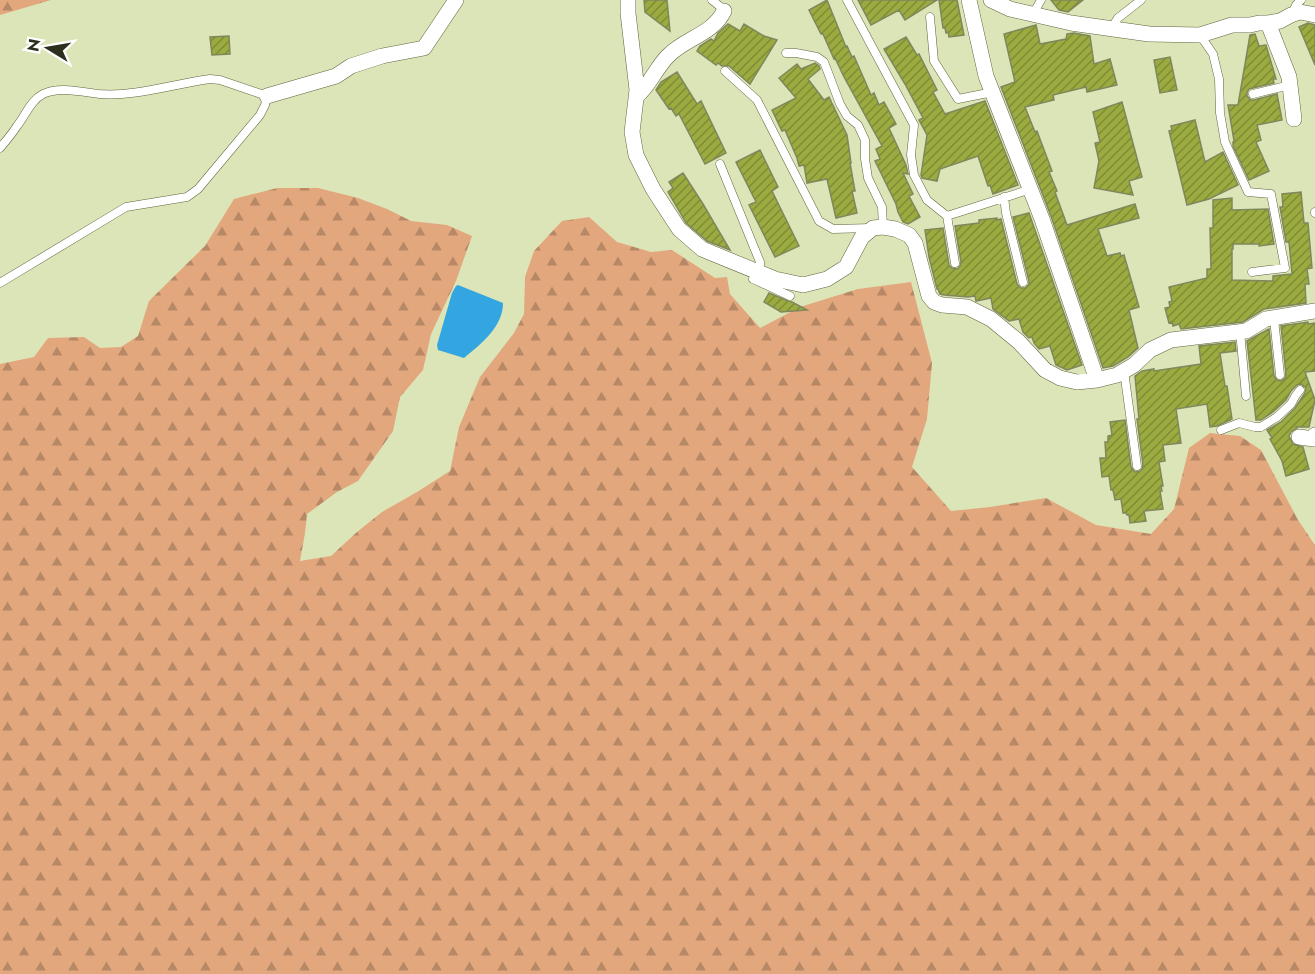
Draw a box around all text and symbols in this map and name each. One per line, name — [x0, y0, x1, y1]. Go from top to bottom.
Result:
north arrow — [18, 18, 78, 78]
text: N — [21, 37, 46, 54]

